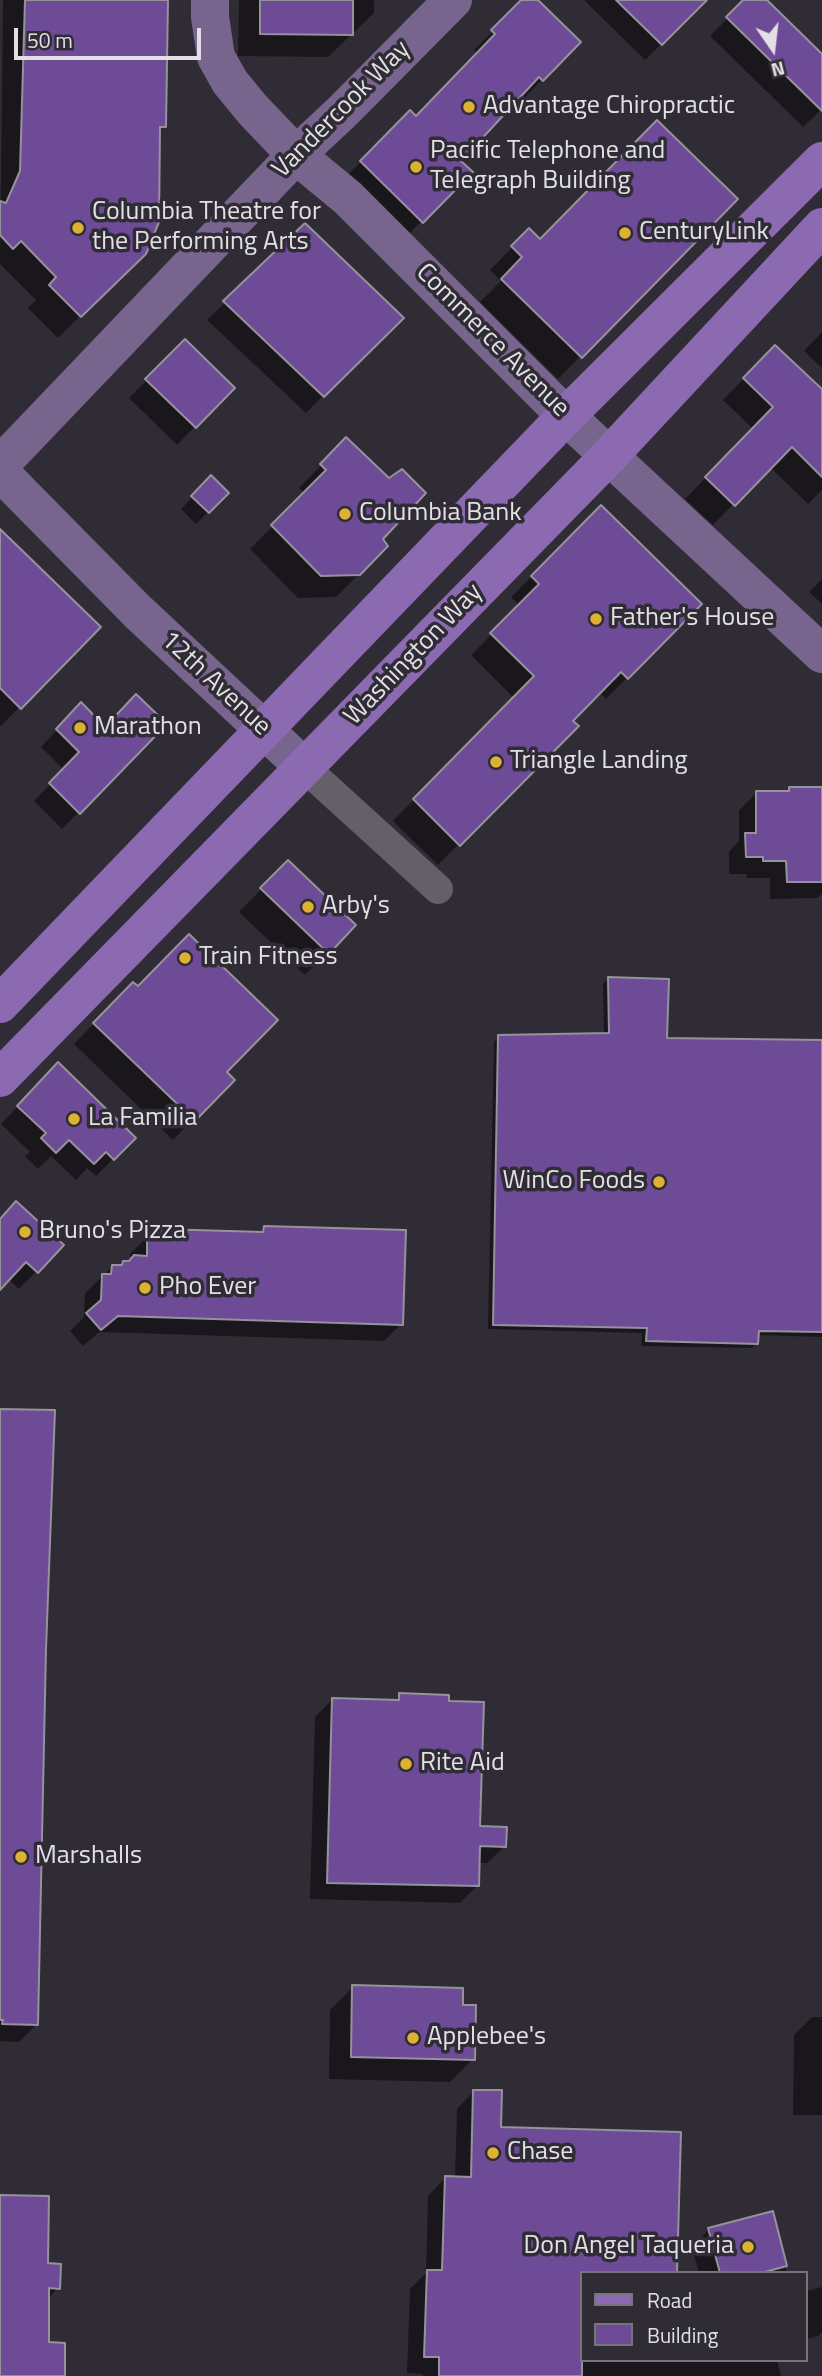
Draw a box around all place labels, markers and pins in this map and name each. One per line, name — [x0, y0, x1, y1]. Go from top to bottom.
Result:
place label: Advantage Chiropractic — [483, 91, 735, 123]
marker: Advantage Chiropractic — [461, 99, 477, 115]
place label: Pacific Telephone and Telegraph Building — [430, 136, 665, 198]
marker: Pacific Telephone and Telegraph Building — [408, 159, 424, 175]
place label: Columbia Theatre for the Performing Arts — [92, 197, 321, 258]
place label: CenturyLink — [639, 217, 769, 249]
marker: Columbia Theatre for the Performing Arts — [70, 220, 86, 236]
marker: CenturyLink — [617, 225, 633, 241]
place label: Columbia Bank — [359, 498, 522, 530]
marker: Columbia Bank — [337, 506, 353, 522]
place label: Father's House — [610, 603, 774, 635]
marker: Father's House — [588, 611, 604, 627]
place label: Marathon — [94, 712, 202, 744]
marker: Marathon — [72, 720, 88, 736]
place label: Triangle Landing — [510, 746, 688, 778]
marker: Triangle Landing — [488, 754, 504, 770]
place label: Arby's — [322, 891, 390, 923]
marker: Arby's — [300, 899, 316, 915]
place label: Train Fitness — [199, 942, 338, 974]
marker: Train Fitness — [177, 950, 193, 966]
place label: La Familia — [88, 1103, 197, 1135]
marker: La Familia — [66, 1111, 82, 1127]
place label: WinCo Foods — [502, 1166, 645, 1198]
marker: WinCo Foods — [651, 1174, 667, 1190]
place label: Bruno's Pizza — [39, 1216, 186, 1248]
marker: Bruno's Pizza — [17, 1224, 33, 1240]
place label: Pho Ever — [159, 1272, 256, 1304]
marker: Pho Ever — [137, 1280, 153, 1296]
place label: Rite Aid — [420, 1748, 505, 1780]
marker: Rite Aid — [398, 1756, 414, 1772]
place label: Marshalls — [35, 1841, 142, 1873]
marker: Marshalls — [13, 1849, 29, 1865]
place label: Applebee's — [427, 2022, 546, 2054]
marker: Applebee's — [405, 2030, 421, 2046]
place label: Chase — [507, 2137, 573, 2169]
marker: Chase — [485, 2145, 501, 2161]
place label: Don Angel Taqueria — [523, 2231, 734, 2263]
marker: Don Angel Taqueria — [740, 2239, 756, 2255]

